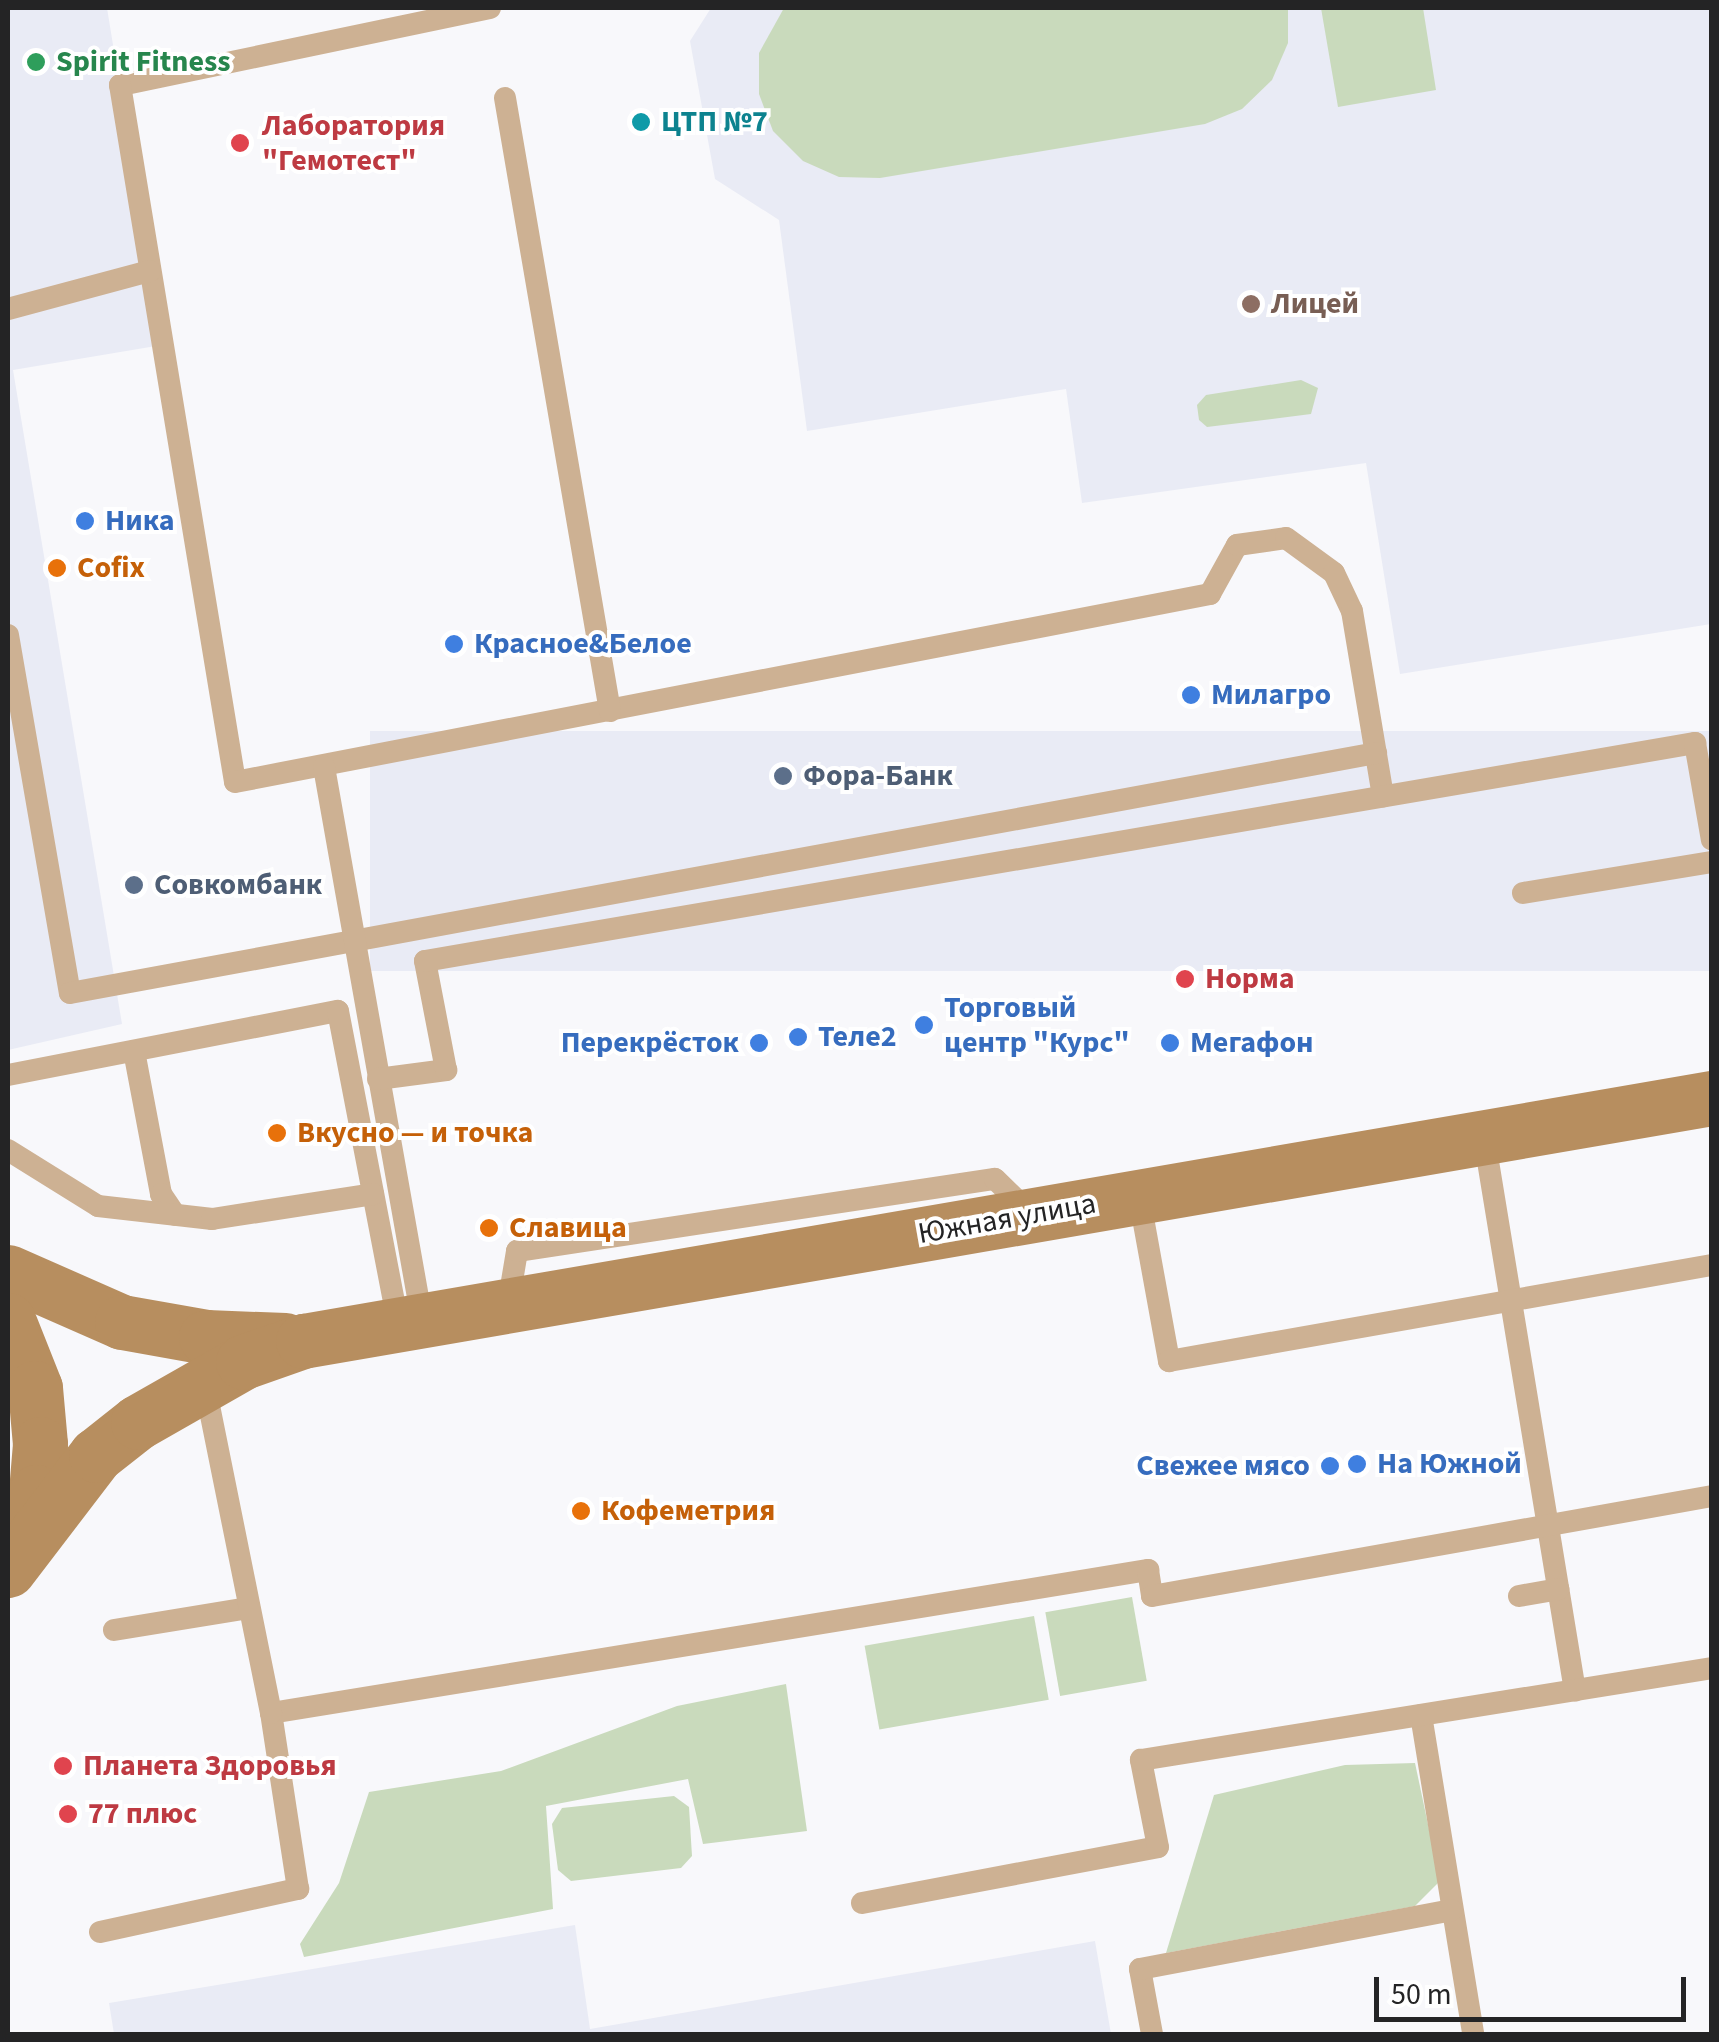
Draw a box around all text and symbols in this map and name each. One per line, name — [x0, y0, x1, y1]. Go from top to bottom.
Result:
place label: Spirit Fitness — [56, 44, 231, 80]
marker: Spirit Fitness — [25, 51, 47, 73]
place label: ЦТП №7 — [661, 104, 768, 140]
place label: Лаборатория "Гемотест" — [262, 108, 445, 178]
marker: ЦТП №7 — [630, 111, 652, 133]
marker: Лаборатория "Гемотест" — [227, 130, 253, 156]
place label: Лицей — [1271, 286, 1359, 322]
marker: Лицей — [1240, 293, 1262, 315]
place label: Ника — [105, 503, 175, 539]
marker: Ника — [74, 510, 96, 532]
place label: Cofix — [77, 550, 145, 586]
marker: Cofix — [46, 557, 68, 579]
place label: Красное&Белое — [474, 626, 692, 662]
marker: Красное&Белое — [443, 633, 465, 655]
place label: Милагро — [1211, 677, 1331, 713]
marker: Милагро — [1180, 684, 1202, 706]
place label: Фора-Банк — [803, 758, 953, 794]
marker: Фора-Банк — [772, 765, 794, 787]
place label: Совкомбанк — [154, 867, 322, 903]
marker: Совкомбанк — [123, 874, 145, 896]
place label: Норма — [1205, 961, 1295, 997]
marker: Норма — [1174, 968, 1196, 990]
place label: Торговый центр "Курс" — [944, 990, 1130, 1060]
marker: Торговый центр "Курс" — [913, 1014, 935, 1036]
place label: Теле2 — [818, 1019, 897, 1055]
place label: Перекрёсток — [561, 1025, 739, 1061]
place label: Мегафон — [1190, 1025, 1314, 1061]
marker: Теле2 — [787, 1026, 809, 1048]
marker: Перекрёсток — [748, 1032, 770, 1054]
marker: Мегафон — [1159, 1032, 1181, 1054]
place label: Вкусно — и точка — [297, 1115, 533, 1151]
marker: Вкусно — и точка — [266, 1122, 288, 1144]
street label: Южная улица — [915, 1186, 1099, 1252]
place label: Славица — [509, 1210, 627, 1246]
marker: Славица — [478, 1217, 500, 1239]
place label: На Южной — [1377, 1446, 1522, 1482]
place label: Свежее мясо — [1136, 1448, 1310, 1484]
marker: На Южной — [1346, 1453, 1368, 1475]
marker: Свежее мясо — [1319, 1455, 1341, 1477]
place label: Кофеметрия — [601, 1493, 775, 1529]
marker: Кофеметрия — [570, 1500, 592, 1522]
place label: Планета Здоровья — [83, 1748, 337, 1784]
marker: Планета Здоровья — [52, 1755, 74, 1777]
place label: 77 плюс — [88, 1796, 197, 1832]
marker: 77 плюс — [57, 1803, 79, 1825]
scale bar — [1379, 1957, 1692, 2019]
text: 50 m — [1391, 1973, 1452, 2016]

